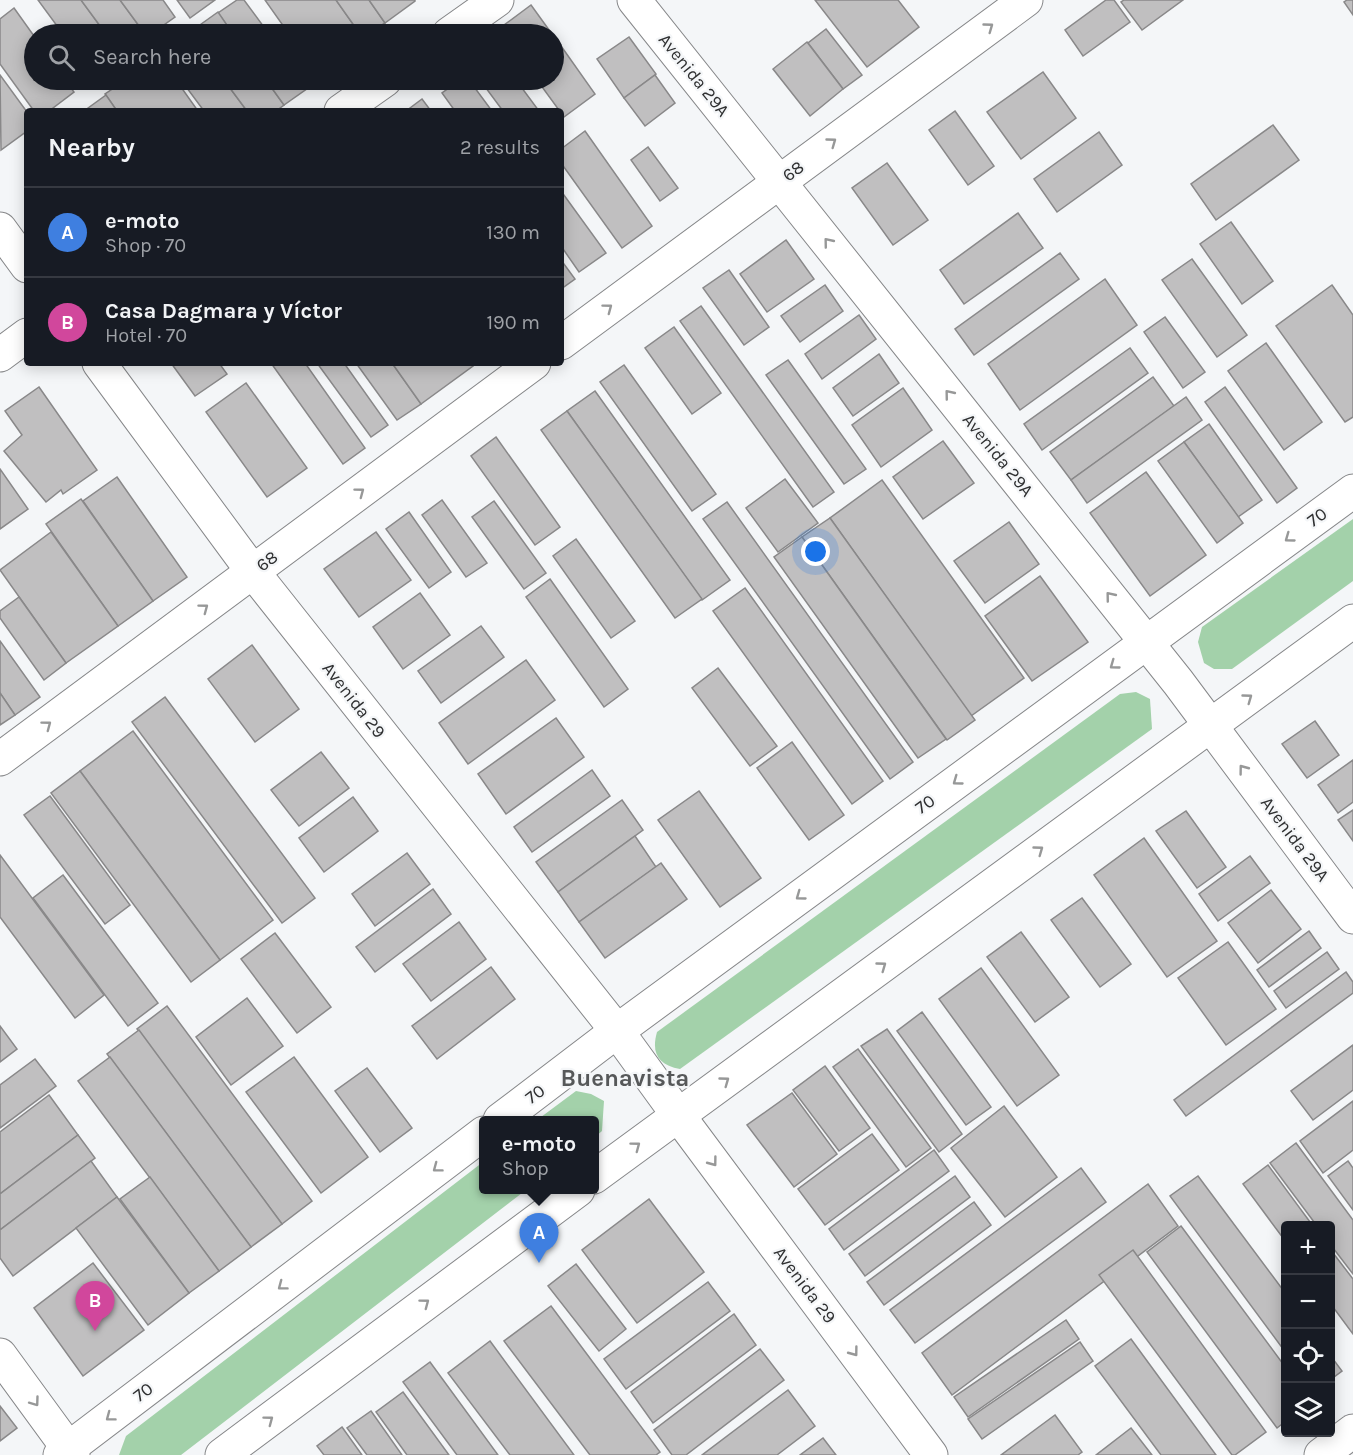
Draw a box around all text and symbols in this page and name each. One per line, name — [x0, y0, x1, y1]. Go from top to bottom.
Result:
one-way arrow — [983, 23, 994, 34]
search box — [24, 24, 564, 90]
street label: Avenida 29A — [654, 29, 734, 121]
icon: search — [45, 41, 78, 74]
text: Search here — [93, 44, 211, 70]
text: Nearby — [48, 132, 135, 163]
text: 2 results — [460, 136, 540, 159]
one-way arrow — [826, 139, 837, 150]
street label: 68 — [778, 156, 808, 186]
text: e-moto — [105, 208, 179, 234]
text: A — [61, 221, 74, 244]
text: 130 m — [486, 221, 540, 244]
text: Shop · 70 — [105, 234, 186, 257]
one-way arrow — [824, 237, 835, 248]
text: Casa Dagmara y Víctor — [105, 298, 342, 324]
one-way arrow — [601, 305, 612, 316]
text: B — [61, 311, 74, 334]
text: 190 m — [486, 311, 540, 334]
text: Hotel · 70 — [105, 324, 187, 347]
one-way arrow — [946, 390, 957, 401]
street label: Avenida 29A — [958, 409, 1038, 501]
one-way arrow — [354, 489, 365, 500]
street label: 70 — [1303, 502, 1331, 532]
one-way arrow — [1284, 531, 1295, 542]
your location — [801, 537, 830, 566]
street label: 68 — [252, 546, 282, 576]
one-way arrow — [1106, 592, 1117, 603]
one-way arrow — [197, 605, 208, 616]
street label: Avenida 29 — [318, 658, 390, 742]
one-way arrow — [1110, 658, 1121, 669]
one-way arrow — [1241, 694, 1252, 705]
one-way arrow — [40, 721, 51, 732]
one-way arrow — [1239, 764, 1250, 775]
one-way arrow — [953, 774, 964, 785]
street label: 70 — [911, 789, 939, 819]
street label: Avenida 29A — [1256, 792, 1334, 886]
one-way arrow — [1033, 847, 1044, 858]
one-way arrow — [796, 889, 807, 900]
one-way arrow — [875, 962, 886, 973]
district label: Buenavista — [561, 1064, 689, 1092]
one-way arrow — [718, 1077, 729, 1088]
street label: 70 — [521, 1079, 549, 1109]
popup — [479, 1116, 599, 1194]
text: e-moto — [502, 1131, 576, 1157]
one-way arrow — [629, 1143, 640, 1154]
one-way arrow — [706, 1155, 717, 1166]
text: Shop — [502, 1157, 549, 1180]
one-way arrow — [433, 1161, 444, 1172]
pin: A — [520, 1214, 558, 1263]
map controls — [1281, 1221, 1335, 1437]
button: + — [1281, 1221, 1335, 1275]
street label: Avenida 29 — [769, 1242, 841, 1328]
button: − — [1281, 1275, 1335, 1329]
one-way arrow — [277, 1279, 288, 1290]
pin: B — [76, 1282, 115, 1331]
one-way arrow — [419, 1300, 430, 1311]
button: locate — [1281, 1329, 1335, 1383]
one-way arrow — [847, 1345, 858, 1356]
street label: 70 — [129, 1377, 157, 1407]
button: layers — [1281, 1383, 1335, 1437]
one-way arrow — [27, 1395, 38, 1406]
one-way arrow — [105, 1410, 116, 1421]
one-way arrow — [262, 1416, 273, 1427]

